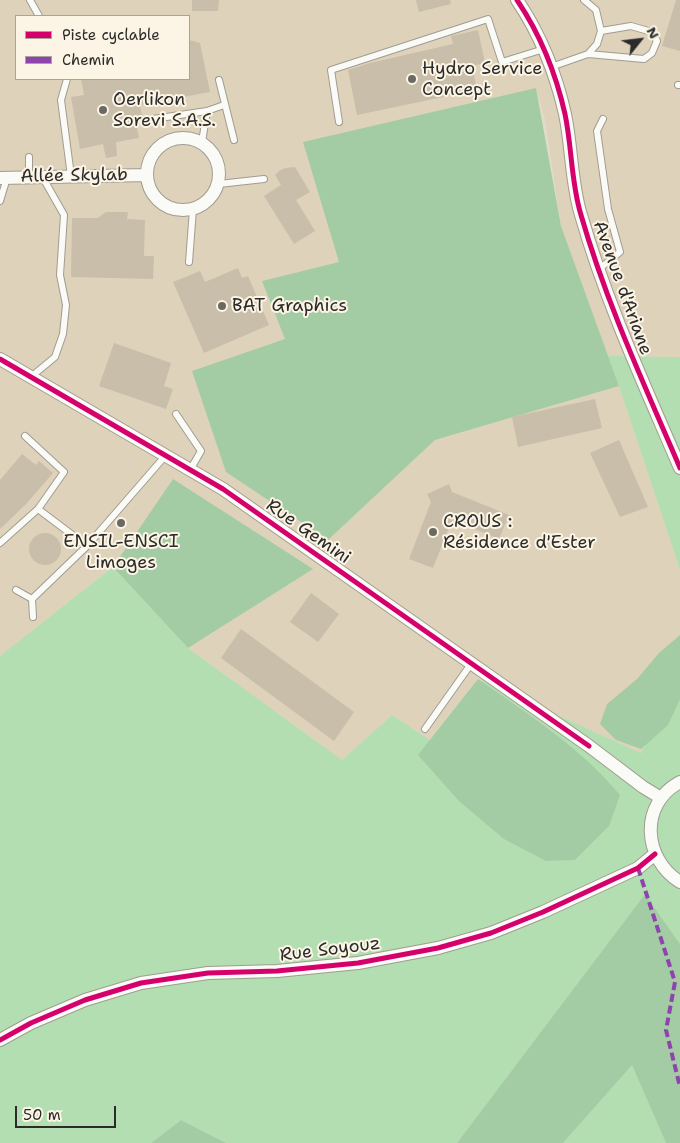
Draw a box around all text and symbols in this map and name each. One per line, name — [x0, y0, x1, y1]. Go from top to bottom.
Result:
legend — [15, 15, 190, 80]
north arrow — [615, 15, 665, 65]
text: N — [643, 24, 664, 42]
text: Piste cyclable — [62, 25, 160, 45]
text: Chemin — [62, 50, 115, 70]
place label: Hydro Service Concept — [422, 58, 543, 100]
marker: Hydro Service Concept — [406, 73, 418, 85]
place label: Oerlikon Sorevi S.A.S. — [113, 89, 216, 132]
marker: Oerlikon Sorevi S.A.S. — [97, 104, 109, 116]
street label: Allée Skylab — [20, 164, 128, 188]
street label: Avenue d'Ariane — [588, 218, 656, 358]
place label: BAT Graphics — [232, 295, 347, 317]
marker: BAT Graphics — [216, 300, 228, 312]
street label: Rue Gemini — [262, 495, 354, 569]
place label: CROUS : Résidence d'Ester — [443, 511, 596, 554]
marker: ENSIL-ENSCI Limoges — [115, 517, 127, 529]
marker: CROUS : Résidence d'Ester — [427, 526, 439, 538]
place label: ENSIL-ENSCI Limoges — [63, 531, 179, 574]
street label: Rue Soyouz — [279, 933, 381, 967]
scale bar — [18, 1096, 119, 1128]
text: 50 m — [23, 1105, 61, 1125]

